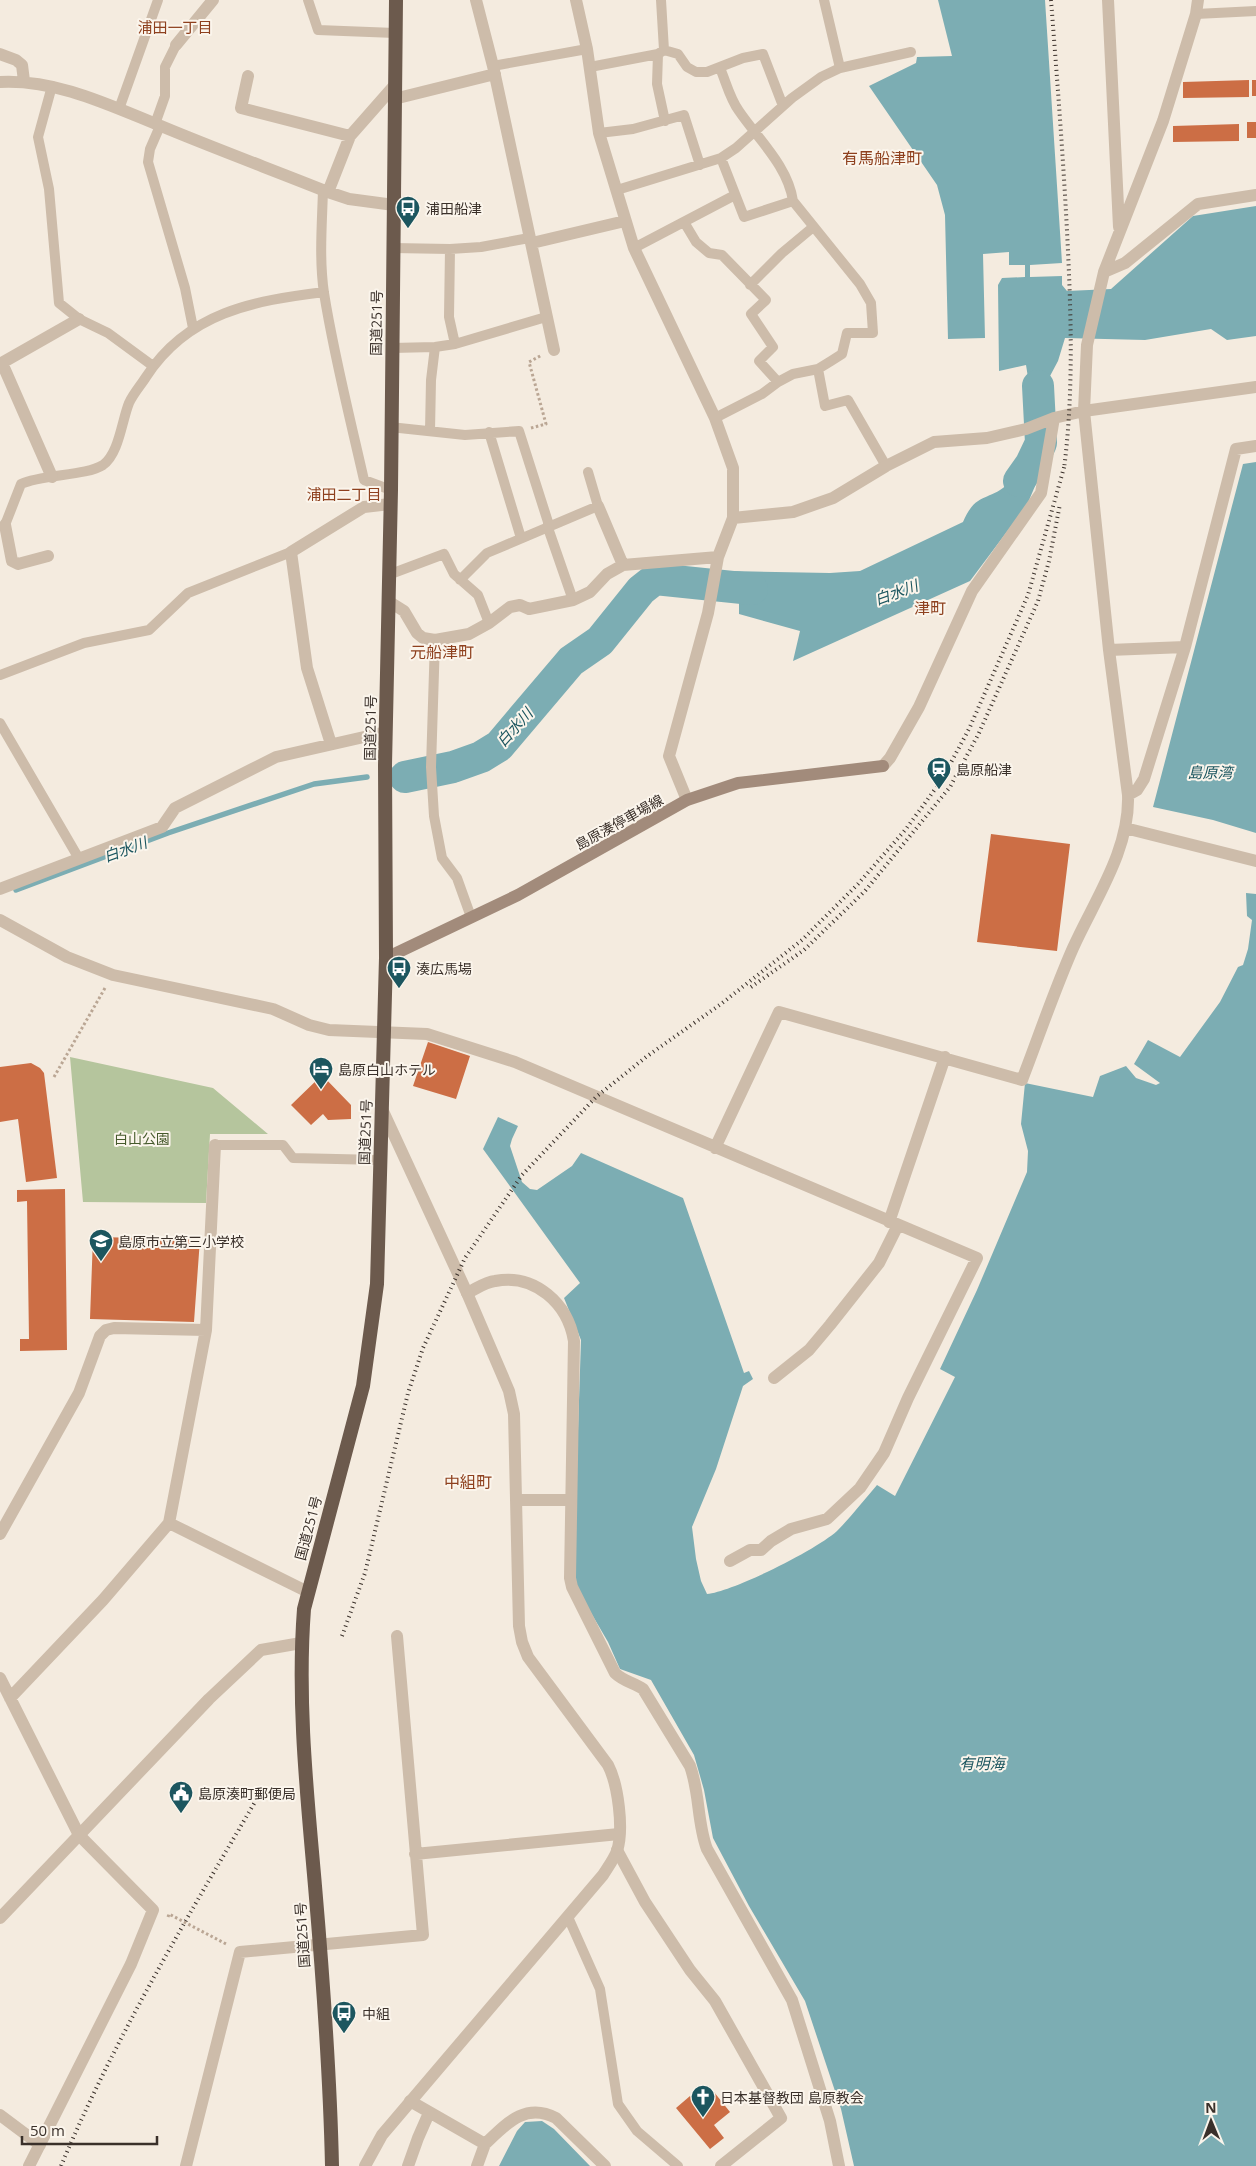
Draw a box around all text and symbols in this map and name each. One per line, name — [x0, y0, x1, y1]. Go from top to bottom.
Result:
district label: 浦田一丁目 — [137, 17, 213, 37]
district label: 有馬船津町 — [842, 147, 922, 169]
bus stop icon: 浦田船津 — [395, 195, 421, 229]
place label: 浦田船津 — [426, 199, 482, 218]
street label: 国道251号 — [366, 290, 386, 356]
district label: 浦田二丁目 — [306, 484, 382, 504]
water label: 白水川 — [871, 574, 922, 609]
district label: 津町 — [914, 597, 946, 619]
district label: 元船津町 — [410, 641, 474, 663]
street label: 国道251号 — [360, 695, 380, 761]
water label: 白水川 — [492, 702, 538, 750]
station icon: 島原船津 — [926, 756, 952, 790]
place label: 島原船津 — [956, 760, 1012, 779]
water label: 島原湾 — [1187, 762, 1235, 782]
street label: 島原湊停車場線 — [572, 790, 666, 854]
water label: 白水川 — [100, 831, 151, 866]
bus stop icon: 湊広馬場 — [386, 955, 412, 989]
place label: 湊広馬場 — [416, 959, 472, 978]
hotel icon: 島原白山ホテル — [308, 1056, 334, 1090]
place label: 島原白山ホテル — [338, 1060, 436, 1079]
street label: 国道251号 — [354, 1099, 376, 1165]
park label: 白山公園 — [114, 1129, 170, 1148]
school or university icon: 島原市立第三小学校 — [88, 1228, 114, 1262]
place label: 島原市立第三小学校 — [118, 1232, 244, 1251]
district label: 中組町 — [444, 1471, 492, 1493]
street label: 国道251号 — [290, 1494, 326, 1562]
water label: 有明海 — [959, 1753, 1006, 1773]
public building icon: 島原湊町郵便局 — [168, 1780, 194, 1814]
place label: 島原湊町郵便局 — [198, 1784, 296, 1803]
street label: 国道251号 — [290, 1901, 314, 1969]
bus stop icon: 中組 — [331, 2000, 357, 2034]
place label: 中組 — [362, 2004, 390, 2023]
church icon: 日本基督教団 島原教会 — [690, 2084, 716, 2118]
place label: 日本基督教団 島原教会 — [720, 2088, 864, 2107]
north arrow — [1186, 2096, 1236, 2146]
text: N — [1205, 2098, 1217, 2117]
scale bar — [22, 2114, 158, 2146]
text: 50 m — [30, 2120, 65, 2140]

